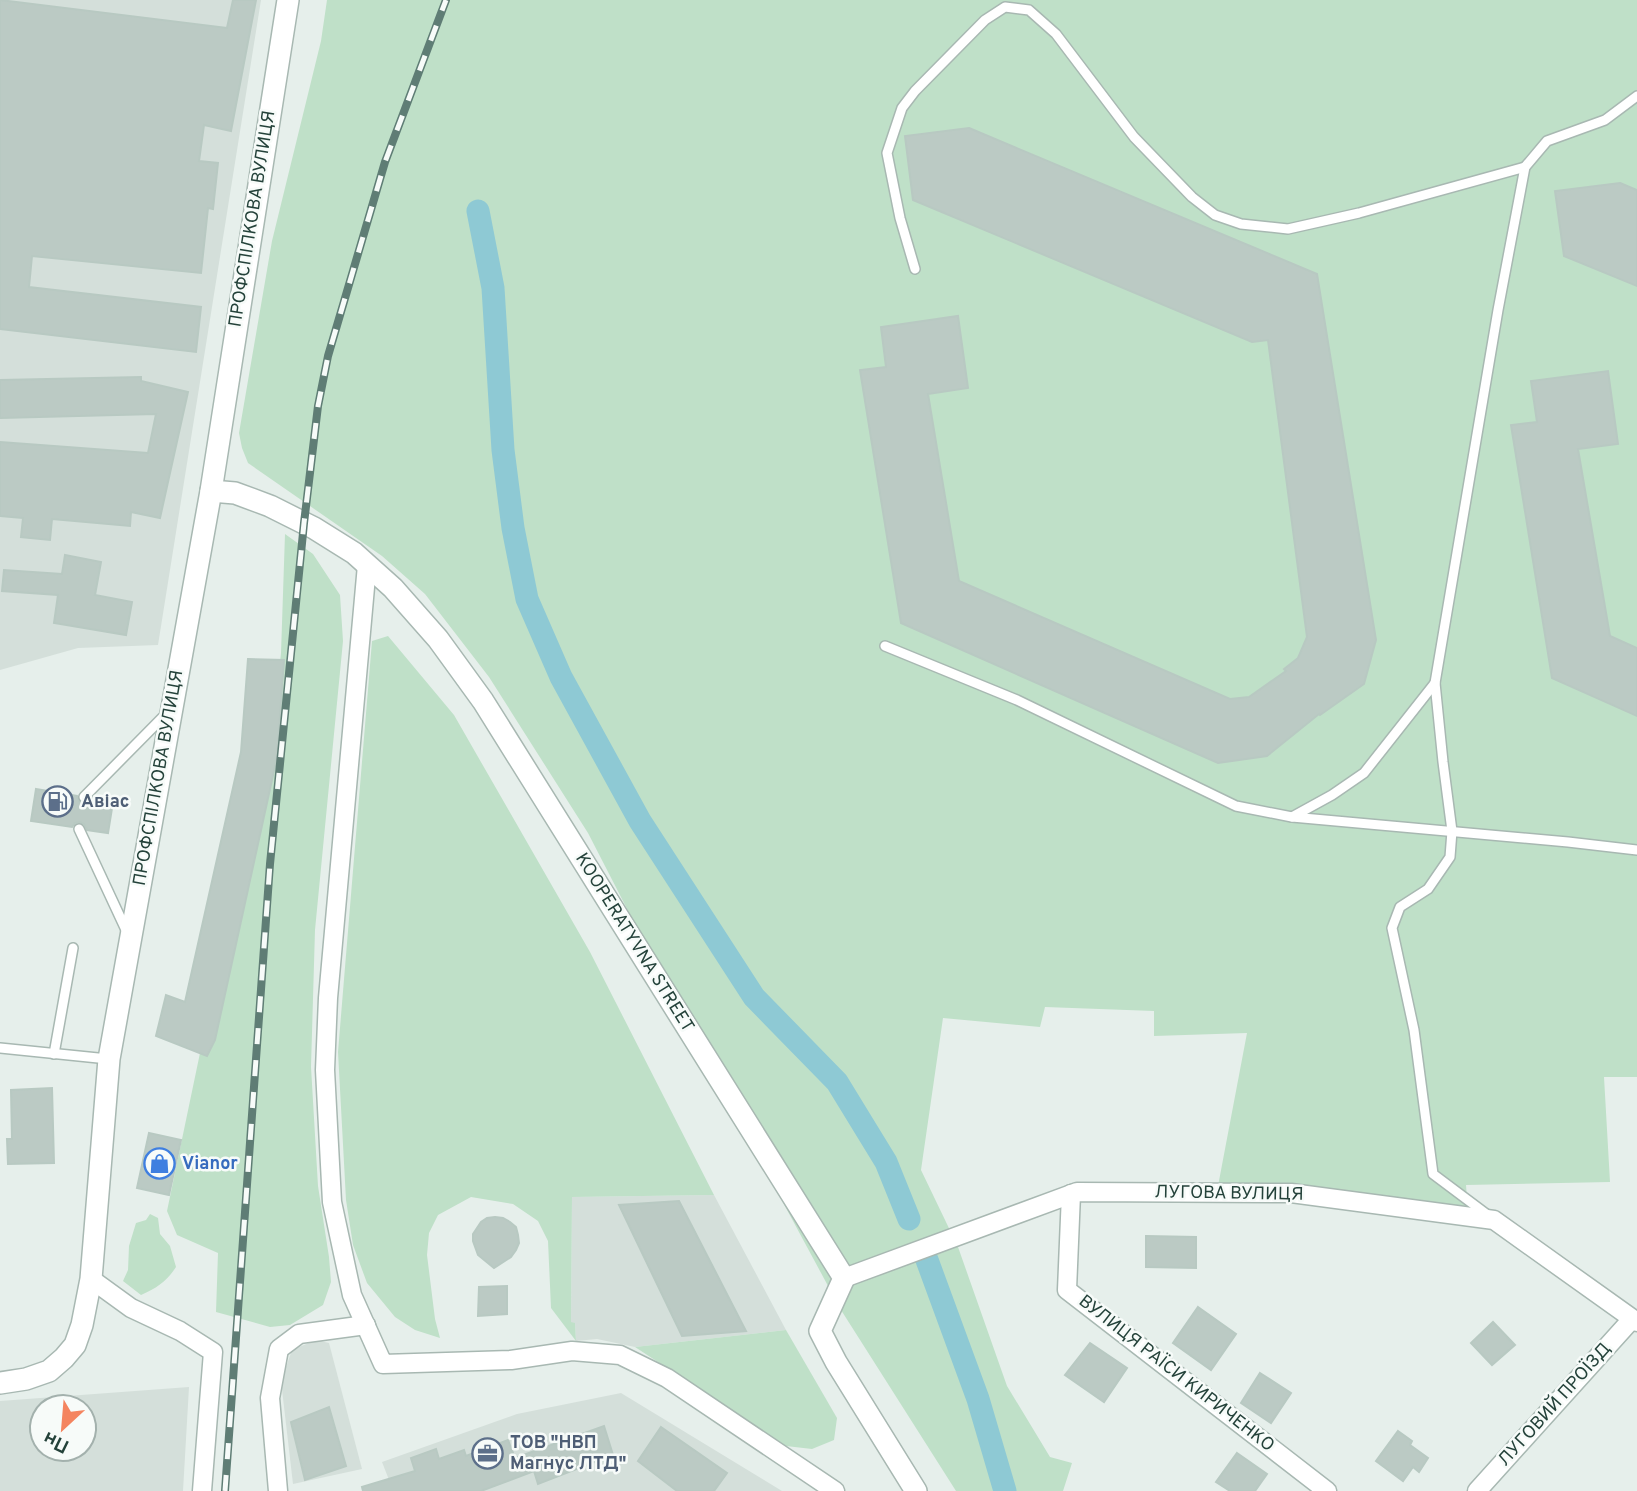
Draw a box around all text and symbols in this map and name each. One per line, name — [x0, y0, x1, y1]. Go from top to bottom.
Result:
street label: ПРОФСПІЛКОВА ВУЛИЦЯ — [225, 109, 281, 329]
street label: ПРОФСПІЛКОВА ВУЛИЦЯ — [129, 668, 189, 888]
fuel station icon: Авіас — [41, 785, 75, 819]
place label: Авіас — [81, 791, 130, 814]
street label: KOOPERATYVNA STREET — [569, 849, 699, 1037]
shop icon: Vianor — [142, 1147, 176, 1181]
place label: Vianor — [182, 1153, 238, 1176]
street label: ЛУГОВА ВУЛИЦЯ — [1154, 1181, 1304, 1207]
street label: ВУЛИЦЯ РАЇСИ КИРИЧЕНКО — [1073, 1289, 1280, 1458]
street label: ЛУГОВИЙ ПРОЇЗД — [1492, 1337, 1617, 1472]
north arrow — [28, 1393, 98, 1463]
text: Пн — [40, 1425, 73, 1458]
place label: ТОВ "НВП Магнус ЛТД" — [510, 1432, 627, 1476]
office icon: ТОВ "НВП Магнус ЛТД" — [470, 1436, 504, 1470]

